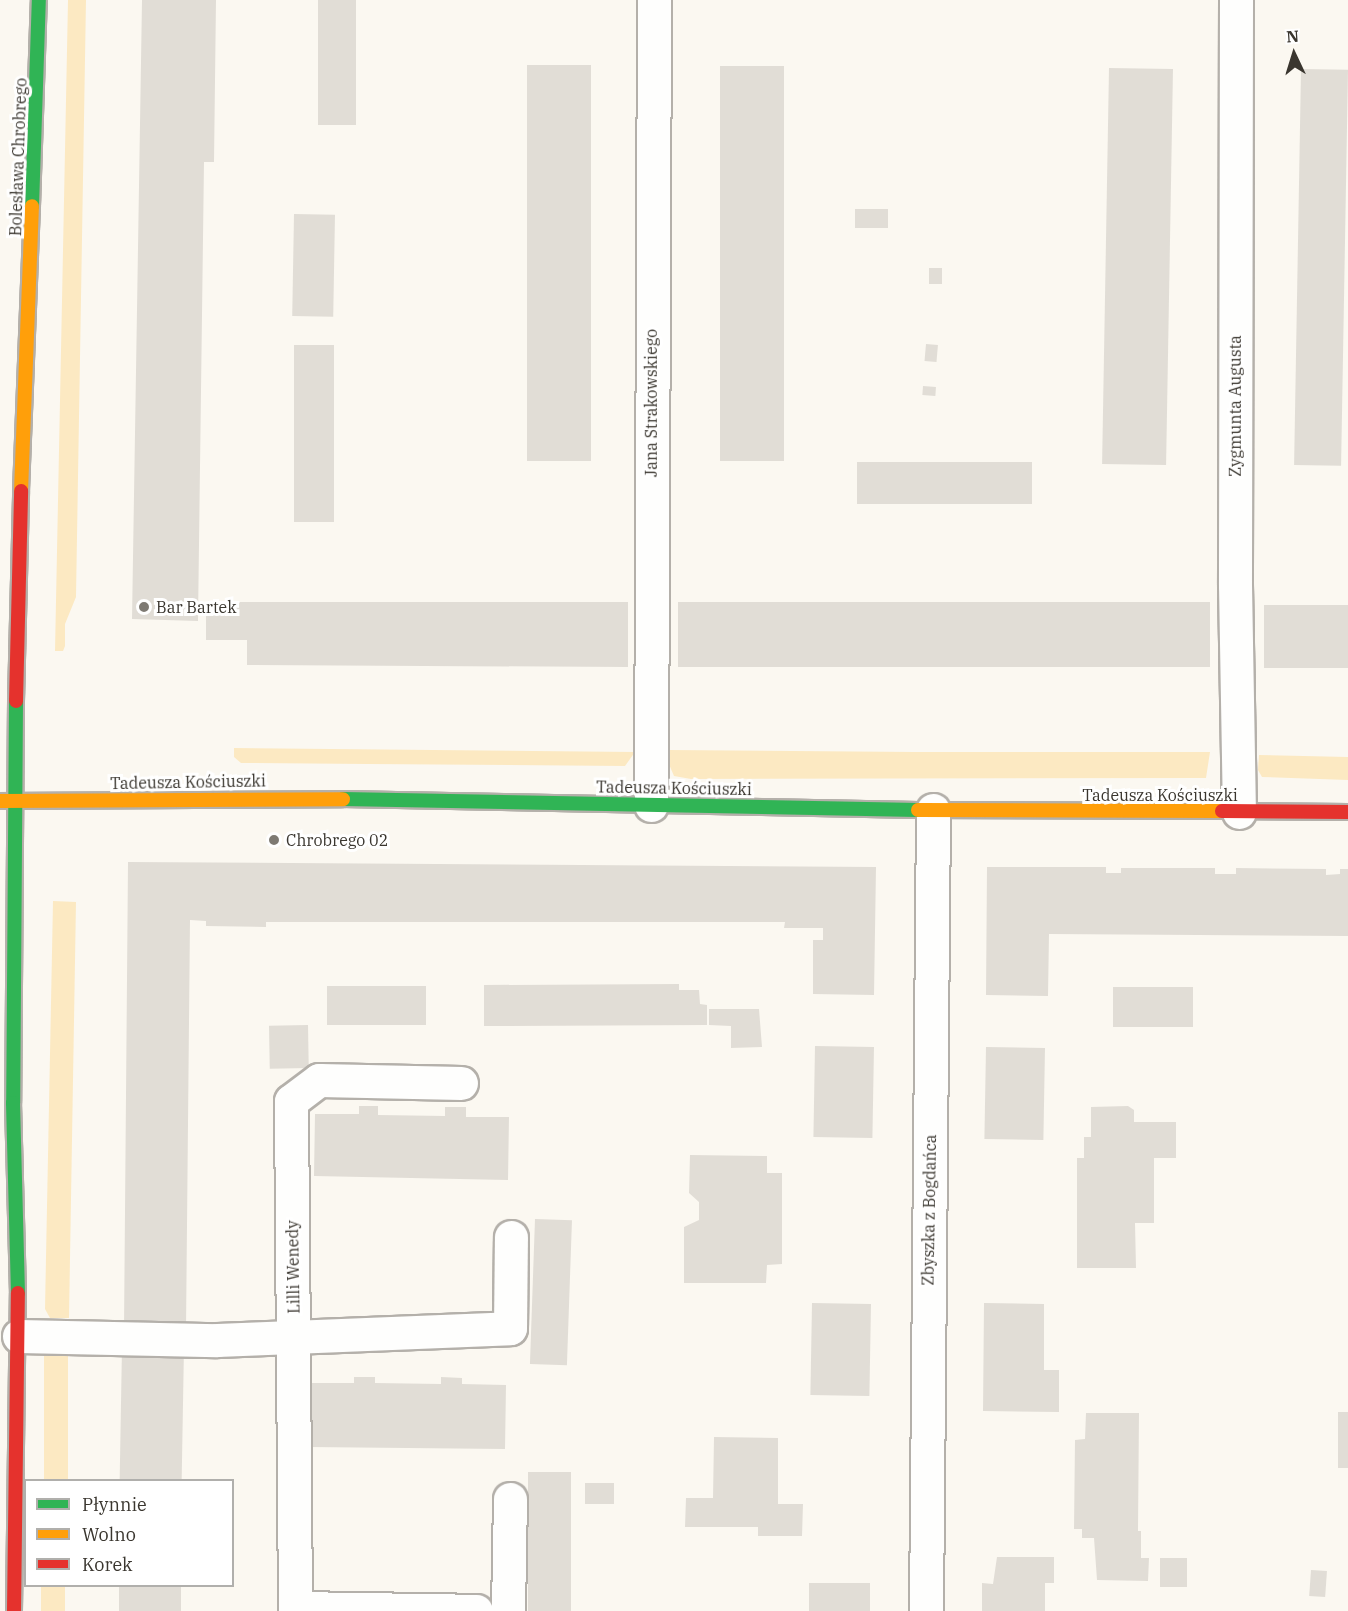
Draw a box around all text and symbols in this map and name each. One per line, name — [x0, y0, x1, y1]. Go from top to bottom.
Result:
north arrow — [1264, 24, 1324, 84]
text: N — [1286, 26, 1300, 46]
street label: Bolesława Chrobrego — [6, 77, 30, 237]
street label: Jana Strakowskiego — [641, 329, 661, 477]
street label: Zygmunta Augusta — [1225, 335, 1245, 477]
place label: Bar Bartek — [156, 597, 237, 617]
marker: Bar Bartek — [137, 600, 151, 614]
street label: Tadeusza Kościuszki — [110, 771, 266, 793]
street label: Tadeusza Kościuszki — [596, 777, 752, 799]
street label: Tadeusza Kościuszki — [1082, 785, 1238, 805]
place label: Chrobrego 02 — [286, 830, 388, 850]
marker: Chrobrego 02 — [267, 833, 281, 847]
street label: Zbyszka z Bogdańca — [918, 1134, 940, 1286]
street label: Lilli Wenedy — [283, 1220, 303, 1314]
legend — [24, 1479, 234, 1587]
text: Płynnie — [82, 1493, 147, 1516]
text: Wolno — [82, 1523, 136, 1546]
text: Korek — [82, 1553, 133, 1576]

